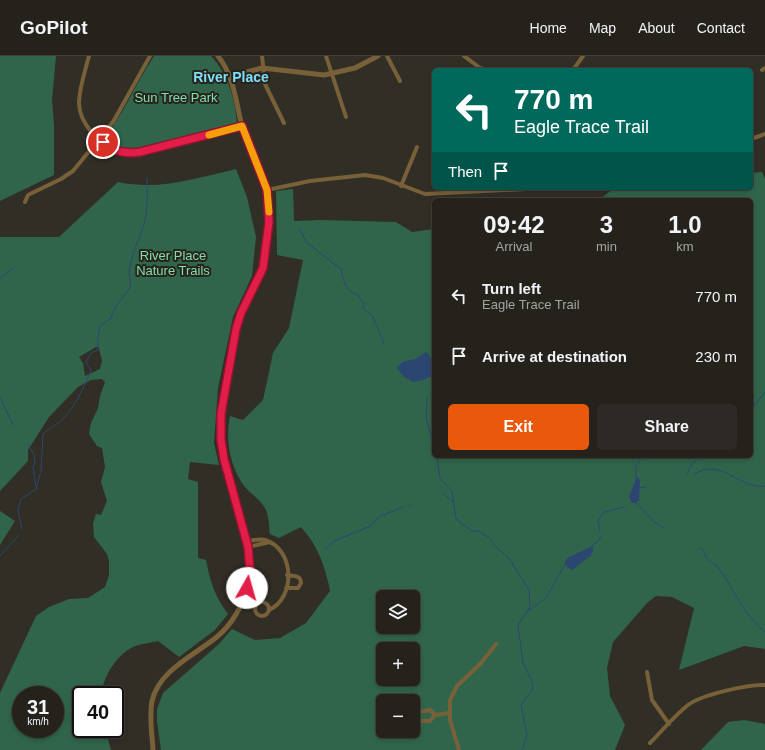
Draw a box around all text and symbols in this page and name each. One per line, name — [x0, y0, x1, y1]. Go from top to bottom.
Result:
text: GoPilot — [20, 17, 88, 38]
text: Home — [530, 20, 567, 36]
text: Map — [589, 20, 616, 36]
text: About — [638, 20, 675, 36]
text: Contact — [697, 20, 745, 36]
district label: River Place — [193, 69, 269, 85]
icon: left — [448, 84, 500, 136]
text: 770 m — [514, 84, 593, 115]
park label: Sun Tree Park — [134, 90, 218, 105]
text: Eagle Trace Trail — [514, 117, 649, 137]
pin — [86, 125, 120, 159]
icon: arrive — [92, 131, 114, 153]
icon: arrive — [490, 160, 512, 182]
text: Then — [448, 163, 482, 180]
text: 09:42 — [483, 211, 545, 238]
text: 3 — [600, 211, 613, 238]
text: 1.0 — [668, 211, 702, 238]
text: Arrival — [496, 239, 532, 254]
text: min — [596, 239, 617, 254]
text: km — [676, 239, 694, 254]
park label: River Place Nature Trails — [136, 248, 210, 278]
text: Turn left — [482, 280, 541, 297]
icon: left — [448, 285, 470, 307]
text: 770 m — [695, 288, 737, 305]
text: Eagle Trace Trail — [482, 297, 580, 312]
icon: arrive — [448, 345, 470, 367]
text: Arrive at destination — [482, 348, 627, 365]
text: 230 m — [695, 348, 737, 365]
button: Exit — [448, 404, 589, 450]
button: Share — [597, 404, 737, 450]
position arrow — [226, 567, 268, 609]
map controls — [376, 590, 420, 738]
button: layers — [376, 590, 420, 634]
button: + — [376, 642, 420, 686]
speed limit sign: 40 — [72, 686, 124, 738]
button: − — [376, 694, 420, 738]
text: 31 — [27, 696, 49, 718]
text: km/h — [27, 716, 49, 727]

